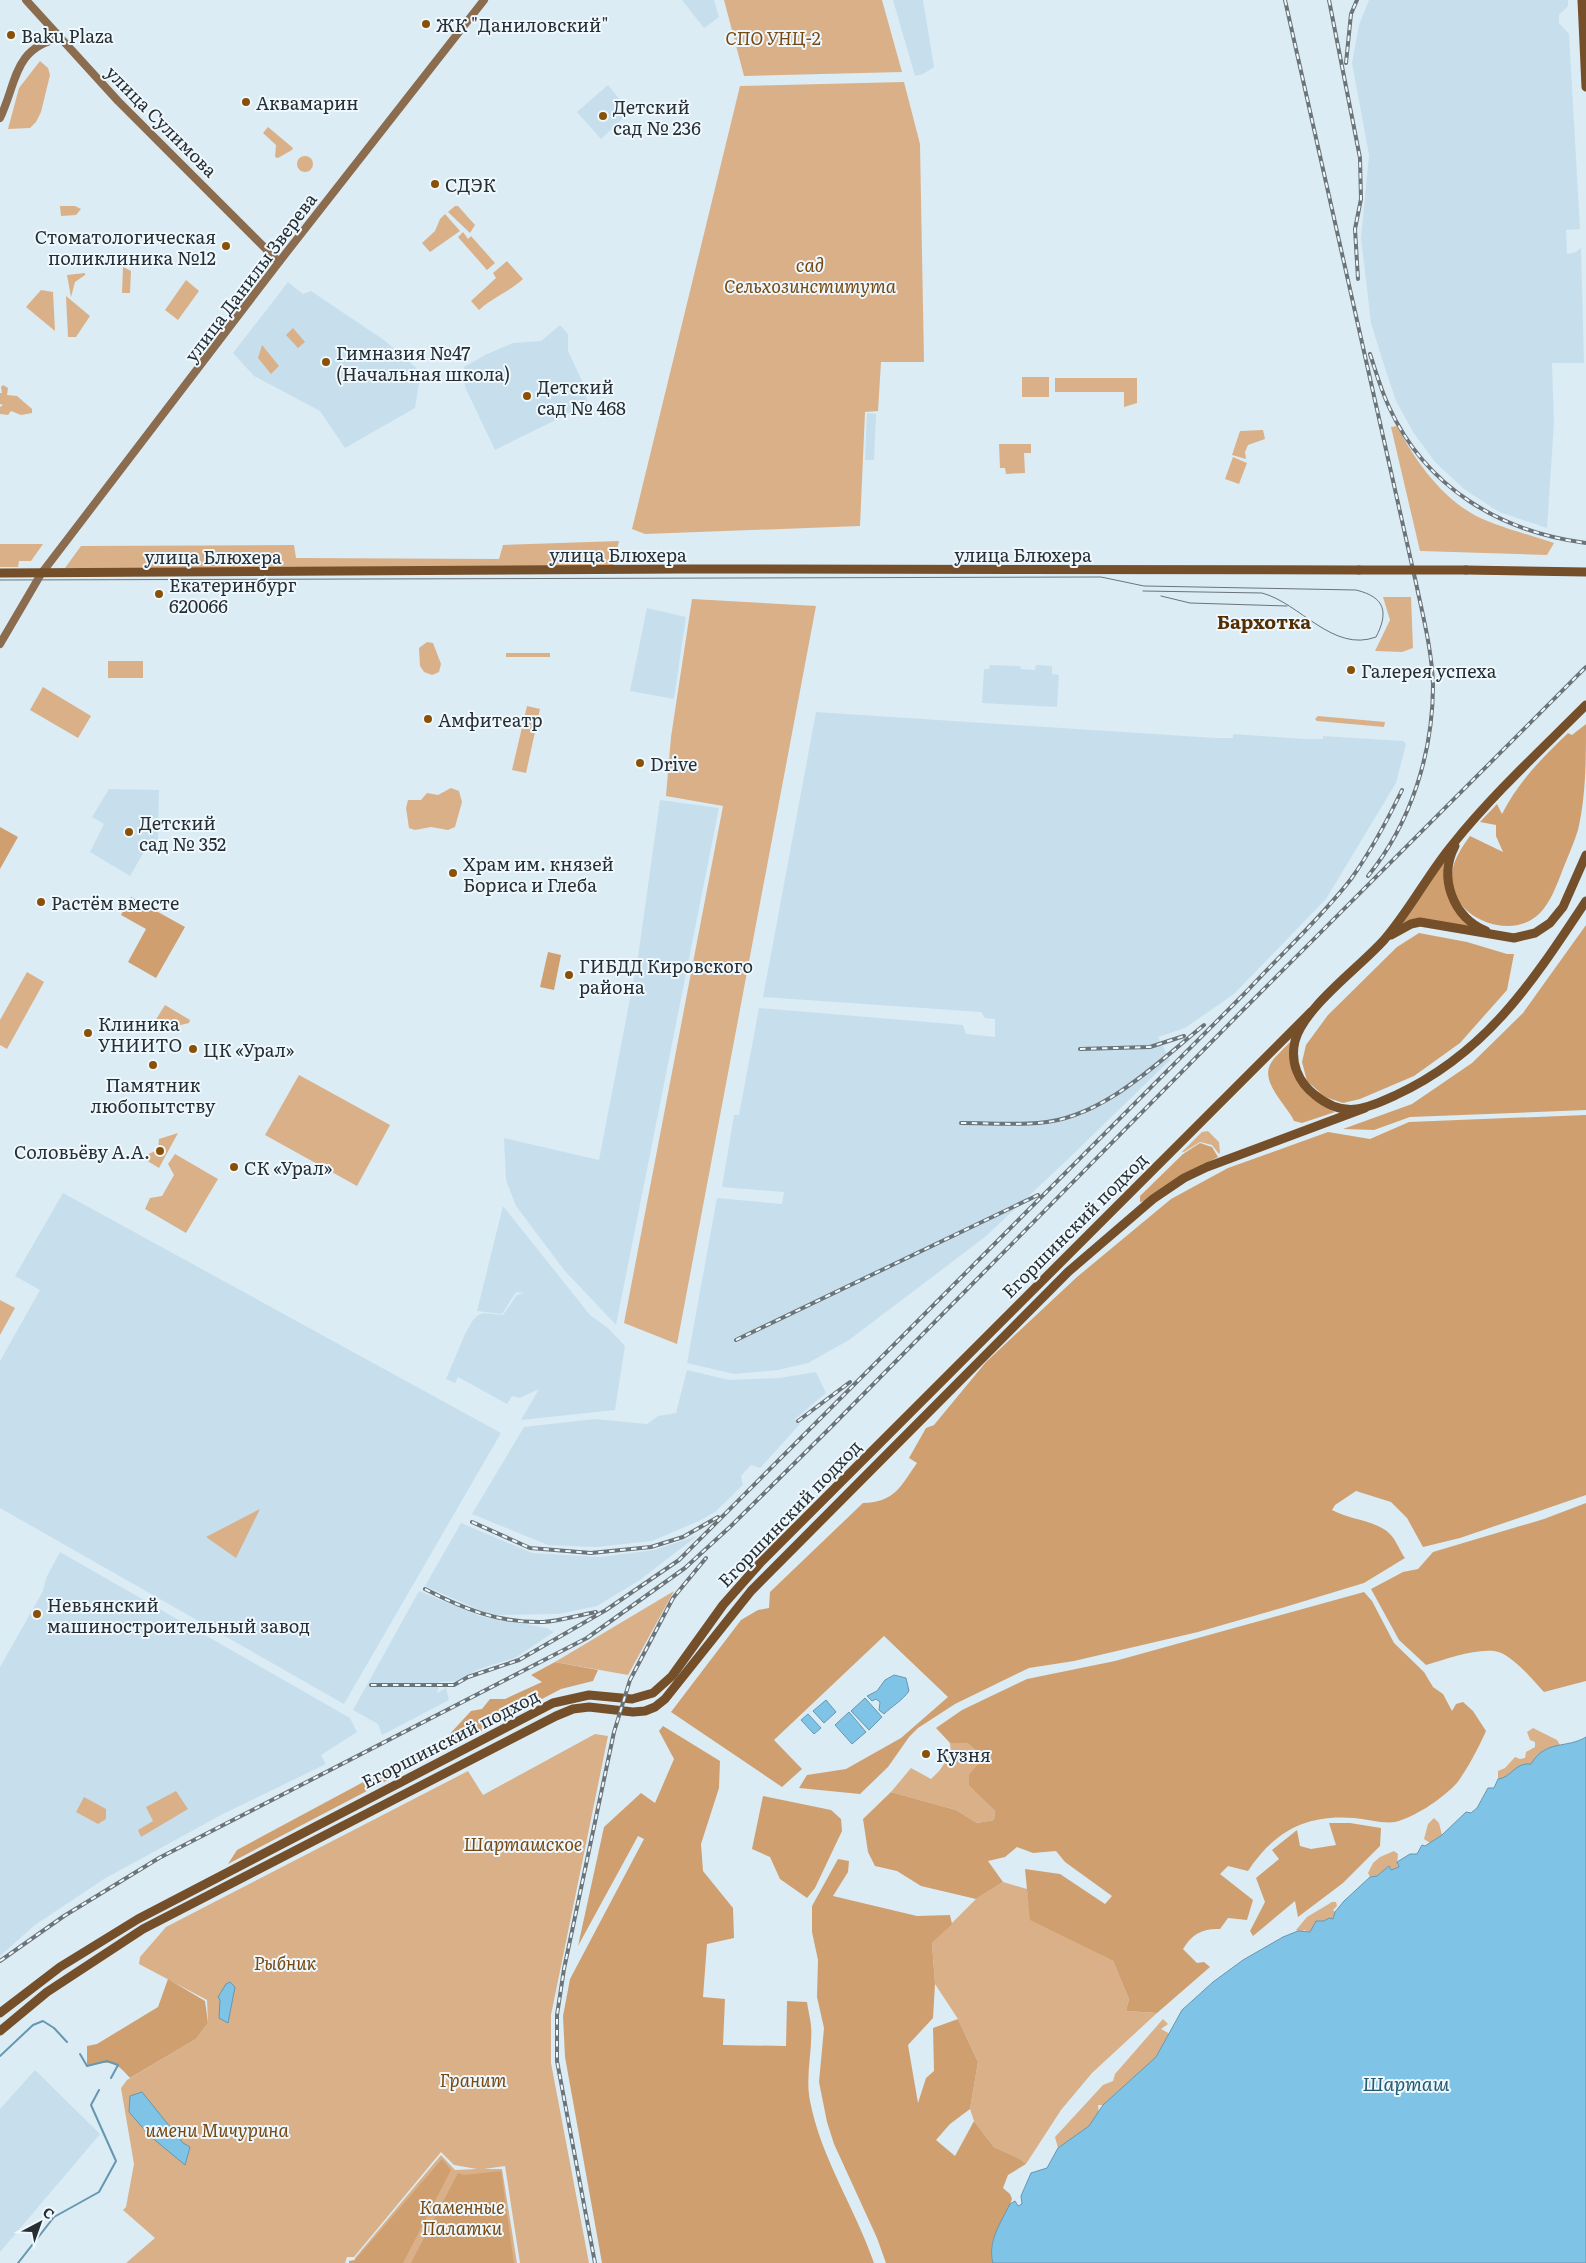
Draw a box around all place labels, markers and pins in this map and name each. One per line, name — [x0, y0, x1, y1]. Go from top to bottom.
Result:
place label: ЖК "Даниловский" — [436, 11, 608, 38]
marker: ЖК "Даниловский" — [420, 18, 432, 30]
place label: Baku Plaza — [21, 22, 114, 49]
marker: Baku Plaza — [5, 29, 17, 41]
place label: Аквамарин — [256, 89, 359, 116]
place label: Детский сад № 236 — [613, 93, 701, 141]
marker: Аквамарин — [240, 96, 252, 108]
marker: Детский сад № 236 — [597, 110, 609, 122]
place label: СДЭК — [445, 171, 496, 198]
marker: СДЭК — [429, 178, 441, 190]
place label: Стоматологическая поликлиника №12 — [35, 223, 216, 271]
marker: Стоматологическая поликлиника №12 — [220, 240, 232, 252]
place label: Гимназия №47 (Начальная школа) — [336, 339, 510, 387]
marker: Гимназия №47 (Начальная школа) — [320, 356, 332, 368]
place label: Детский сад № 468 — [537, 373, 626, 421]
marker: Детский сад № 468 — [521, 390, 533, 402]
place label: Екатеринбург 620066 — [169, 571, 297, 619]
marker: Екатеринбург 620066 — [153, 588, 165, 600]
place label: Галерея успеха — [1361, 657, 1497, 684]
marker: Галерея успеха — [1345, 664, 1357, 676]
place label: Амфитеатр — [438, 706, 543, 733]
marker: Амфитеатр — [422, 713, 434, 725]
place label: Drive — [650, 750, 697, 777]
marker: Drive — [634, 757, 646, 769]
place label: Детский сад № 352 — [139, 809, 226, 857]
marker: Детский сад № 352 — [123, 826, 135, 838]
place label: Храм им. князей Бориса и Глеба — [463, 850, 614, 898]
marker: Храм им. князей Бориса и Глеба — [447, 867, 459, 879]
place label: Растём вместе — [51, 889, 179, 916]
marker: Растём вместе — [35, 896, 47, 908]
place label: ГИБДД Кировского района — [579, 952, 753, 1000]
marker: ГИБДД Кировского района — [563, 969, 575, 981]
place label: Клиника УНИИТО — [98, 1010, 182, 1058]
marker: Клиника УНИИТО — [82, 1027, 94, 1039]
place label: ЦК «Урал» — [203, 1036, 295, 1063]
marker: ЦК «Урал» — [187, 1043, 199, 1055]
marker: Памятник любопытству — [147, 1059, 159, 1071]
place label: Памятник любопытству — [91, 1071, 216, 1119]
place label: Соловьёву А.А. — [14, 1138, 150, 1165]
marker: Соловьёву А.А. — [154, 1145, 166, 1157]
place label: СК «Урал» — [244, 1154, 333, 1181]
marker: СК «Урал» — [228, 1161, 240, 1173]
place label: Невьянский машиностроительный завод — [47, 1591, 310, 1639]
marker: Невьянский машиностроительный завод — [31, 1608, 43, 1620]
place label: Кузня — [936, 1741, 991, 1768]
marker: Кузня — [920, 1748, 932, 1760]

